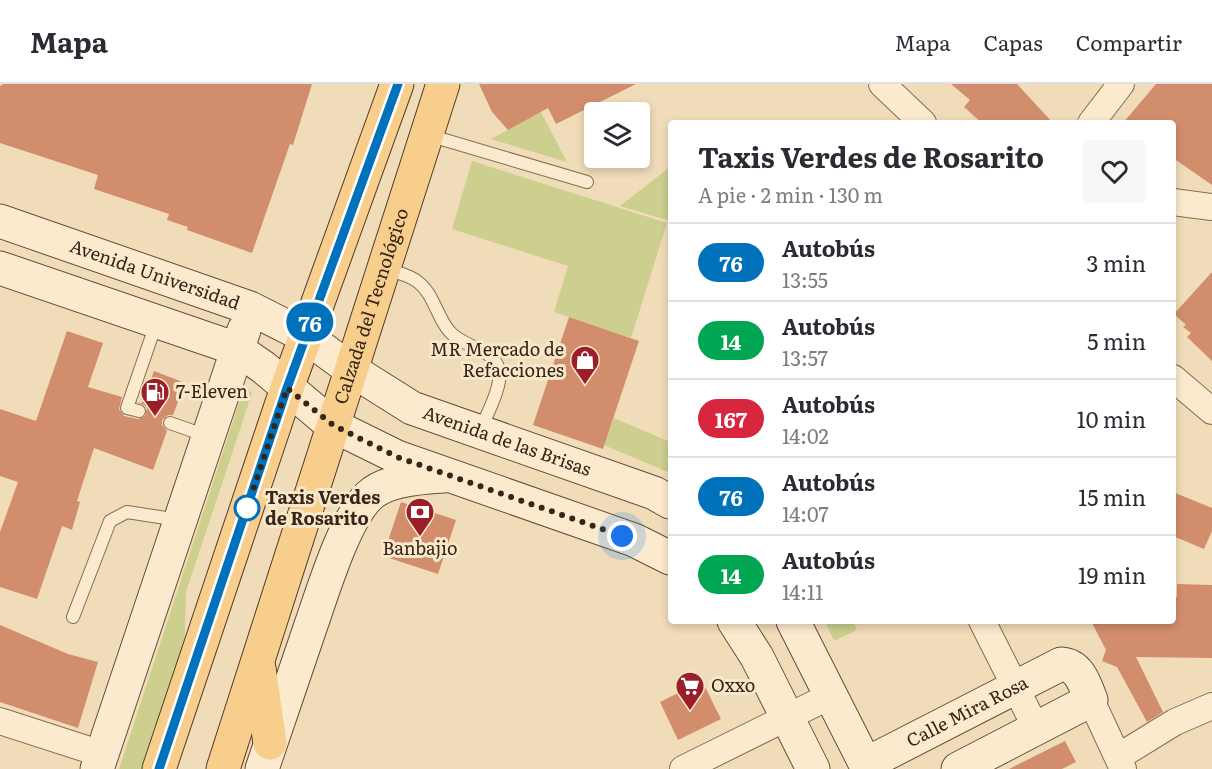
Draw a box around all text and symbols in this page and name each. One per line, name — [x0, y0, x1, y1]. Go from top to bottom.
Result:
text: Mapa — [30, 20, 108, 62]
text: Mapa — [894, 26, 951, 57]
text: Capas — [984, 26, 1043, 57]
text: Compartir — [1076, 26, 1182, 57]
map controls — [584, 102, 650, 168]
button: layers — [584, 102, 650, 168]
text: Taxis Verdes de Rosarito — [698, 135, 1044, 177]
button: heart — [1083, 140, 1146, 203]
text: A pie · 2 min · 130 m — [698, 179, 883, 209]
street label: Calzada del Tecnológico — [326, 204, 414, 407]
street label: Avenida Universidad — [67, 231, 244, 316]
text: Autobús — [782, 231, 875, 264]
text: 3 min — [1086, 246, 1146, 279]
text: 76 — [719, 247, 743, 278]
text: 13:55 — [782, 264, 828, 294]
line badge: 76 — [283, 302, 337, 342]
text: 76 — [298, 307, 322, 338]
text: Autobús — [782, 309, 875, 342]
text: 5 min — [1087, 324, 1146, 357]
text: 14 — [721, 325, 741, 356]
place label: MR Mercado de Refacciones — [430, 335, 564, 383]
text: 13:57 — [782, 342, 828, 372]
shop icon: MR Mercado de Refacciones — [569, 344, 601, 386]
fuel station icon: 7-Eleven — [139, 376, 171, 418]
place label: 7-Eleven — [176, 377, 248, 404]
text: Autobús — [782, 387, 875, 420]
street label: Avenida de las Brisas — [420, 398, 595, 482]
text: 10 min — [1077, 402, 1146, 435]
text: 167 — [715, 403, 747, 434]
text: 14:02 — [782, 420, 829, 450]
text: Autobús — [782, 465, 875, 498]
text: 15 min — [1078, 480, 1146, 513]
text: 76 — [719, 481, 743, 512]
place label: Taxis Verdes de Rosarito — [265, 483, 380, 531]
marker: Taxis Verdes de Rosarito — [234, 495, 260, 521]
bank icon: Banbajio — [404, 496, 436, 538]
text: 14:07 — [782, 498, 829, 528]
your location — [607, 521, 637, 551]
place label: Banbajio — [382, 534, 458, 561]
text: Autobús — [782, 543, 875, 576]
text: 19 min — [1078, 558, 1146, 591]
text: 14 — [721, 559, 741, 590]
text: 14:11 — [782, 576, 823, 606]
street label: Calle Mira Rosa — [901, 668, 1032, 753]
supermarket icon: Oxxo — [674, 670, 706, 712]
place label: Oxxo — [711, 671, 755, 698]

